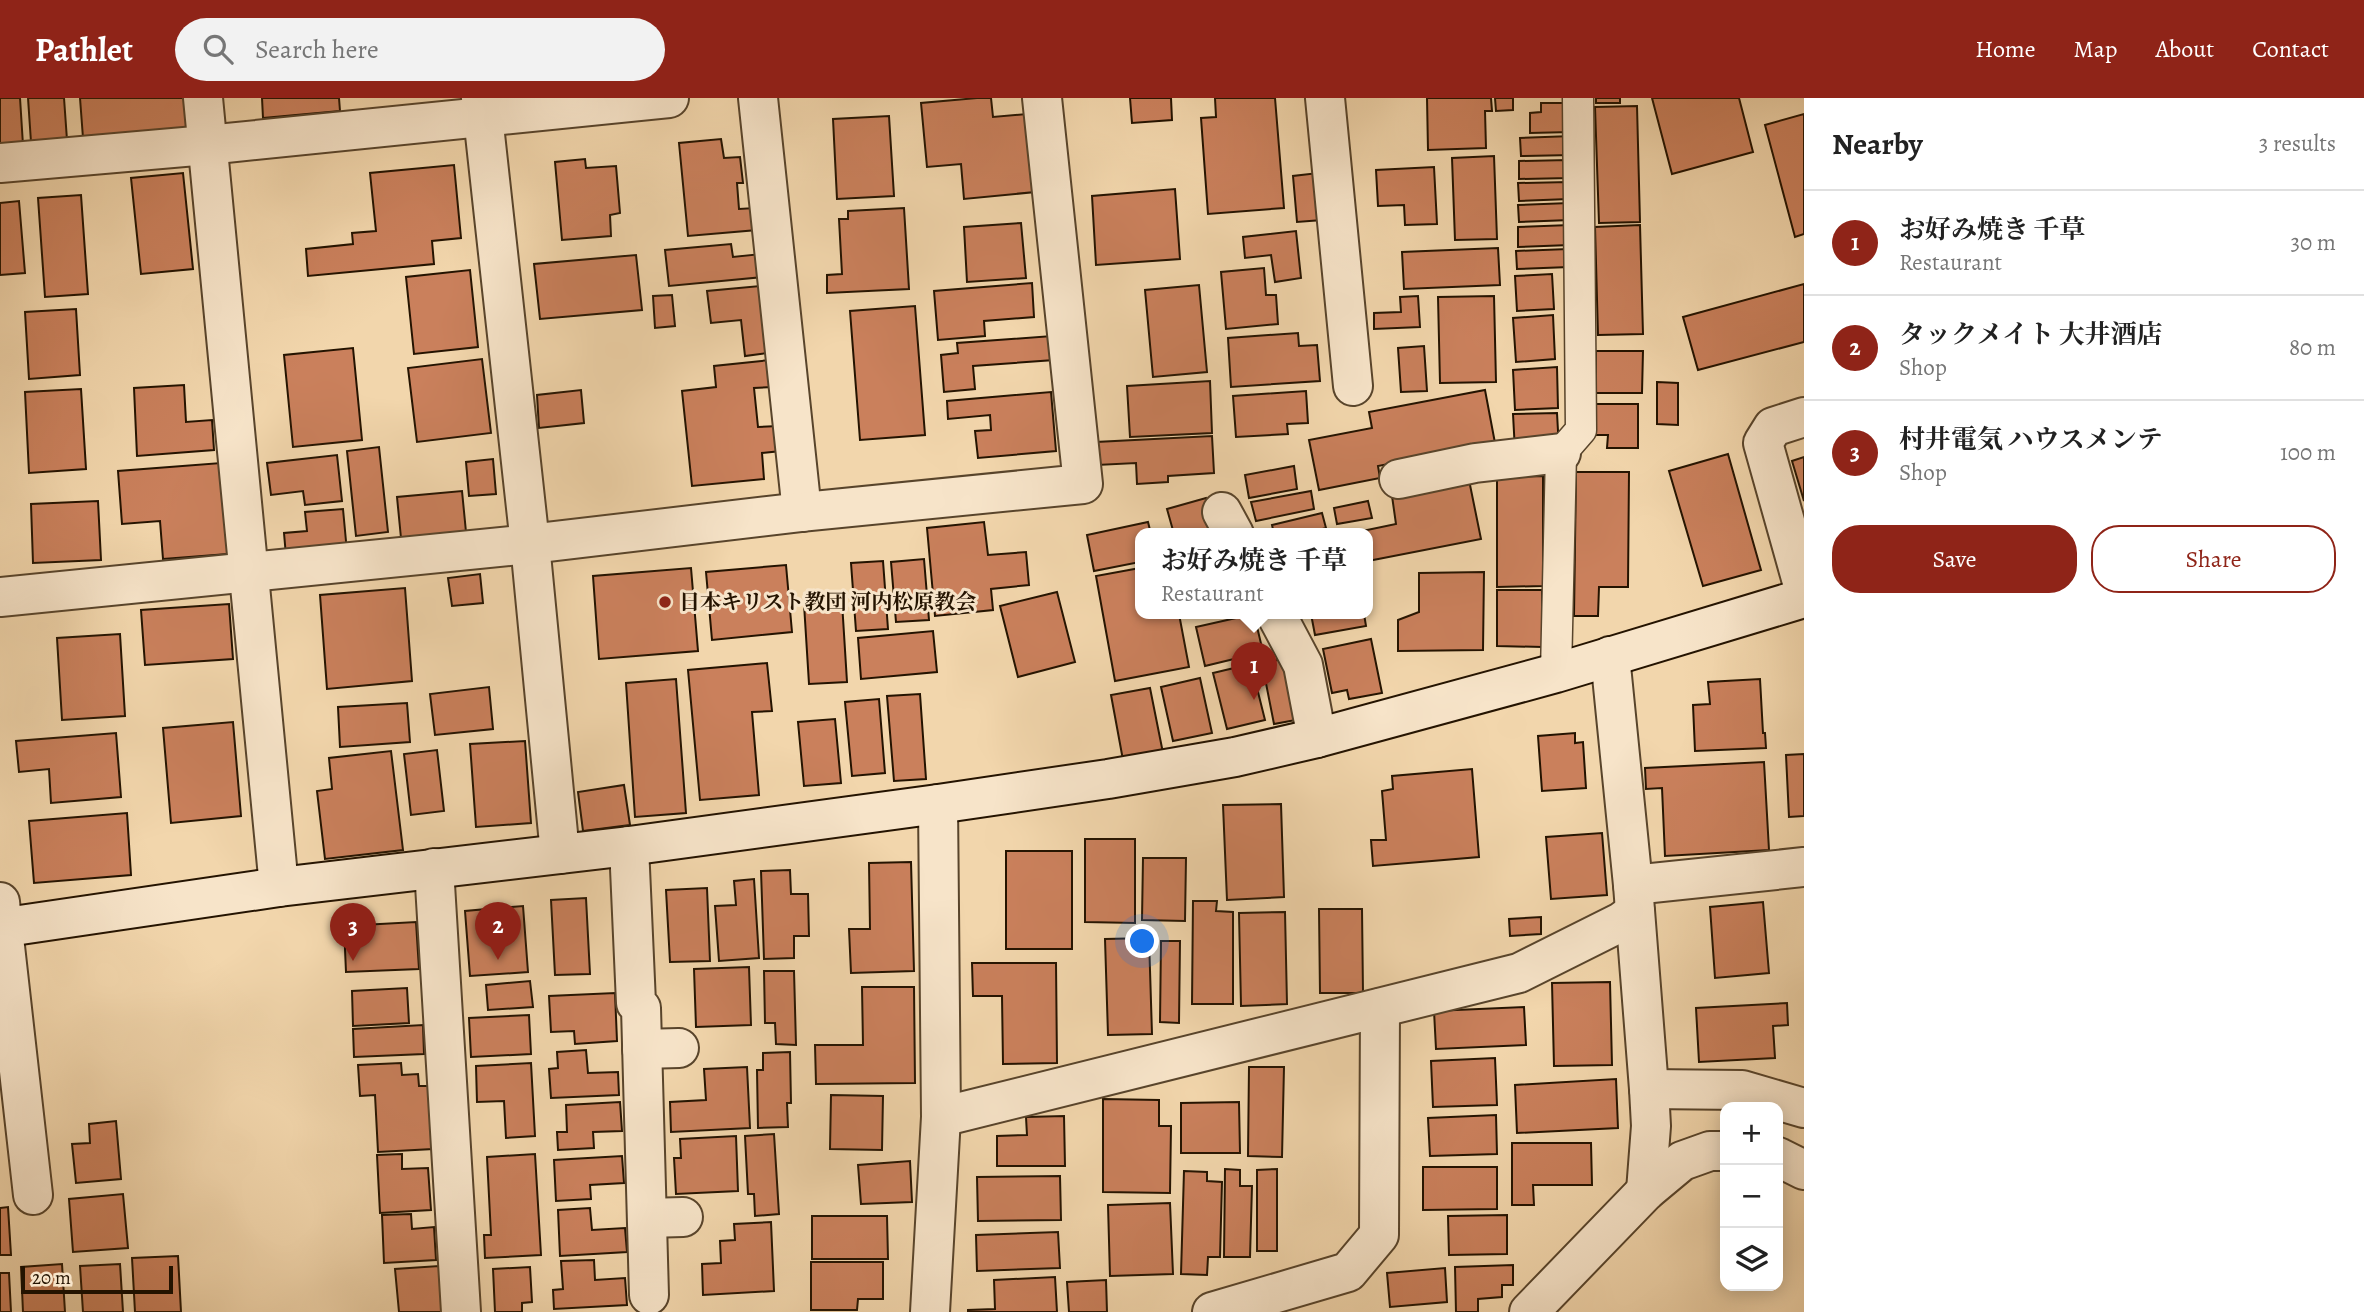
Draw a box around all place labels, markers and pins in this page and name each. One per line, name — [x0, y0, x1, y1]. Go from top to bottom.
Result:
place label: 日本キリスト教団 河内松原教会 — [679, 588, 976, 616]
marker: 日本キリスト教団 河内松原教会 — [657, 594, 673, 610]
pin: 1 — [1231, 642, 1277, 700]
pin: 2 — [475, 902, 521, 960]
pin: 3 — [330, 903, 376, 961]

